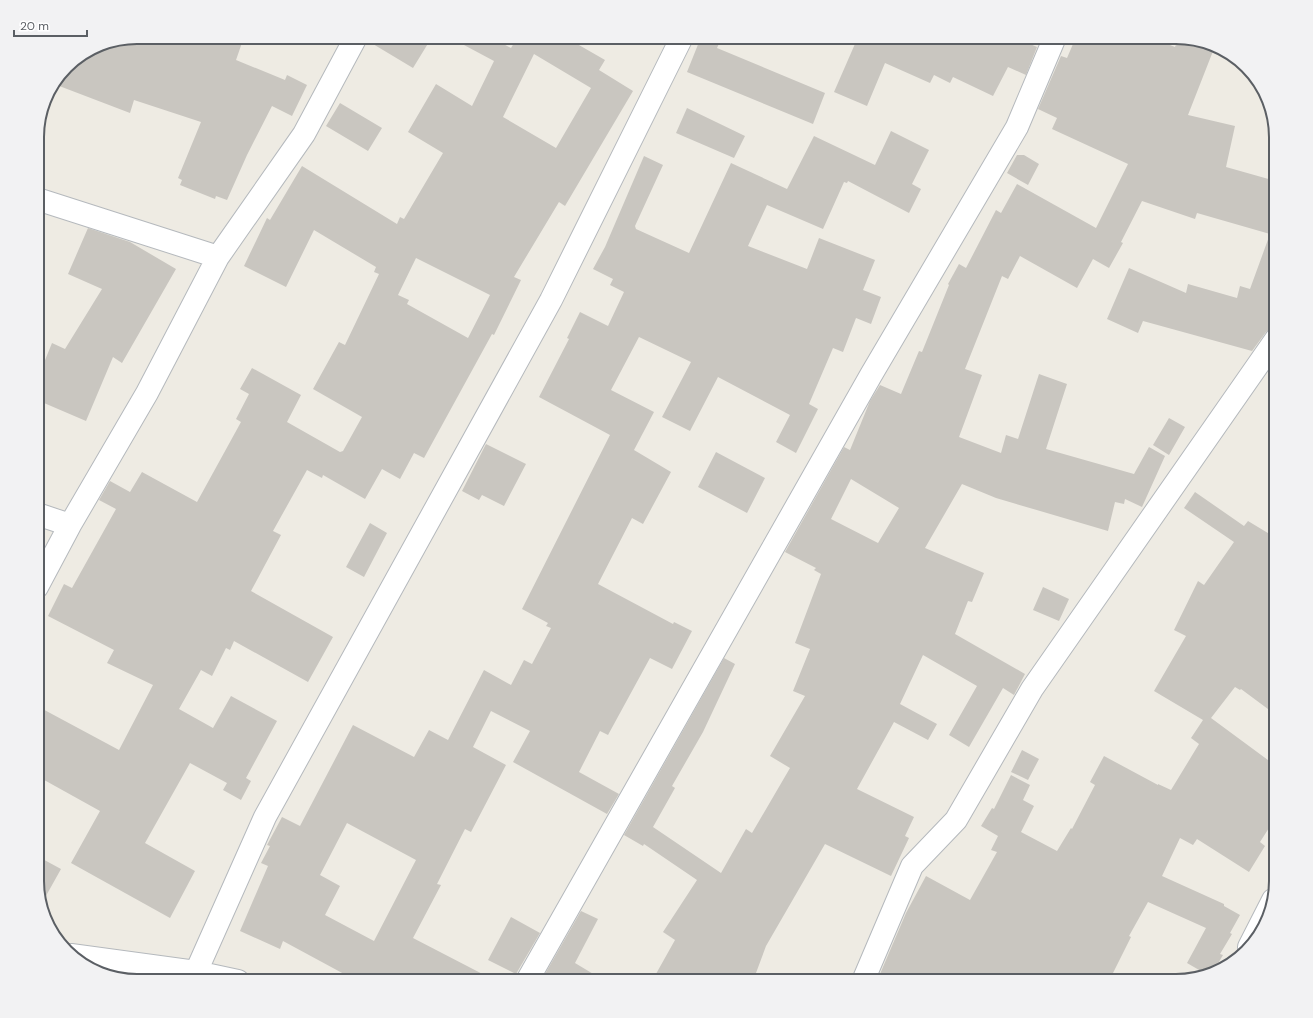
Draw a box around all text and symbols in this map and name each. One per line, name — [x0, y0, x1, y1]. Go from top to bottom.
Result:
scale bar — [14, 12, 87, 38]
text: 20 m — [20, 18, 49, 34]

